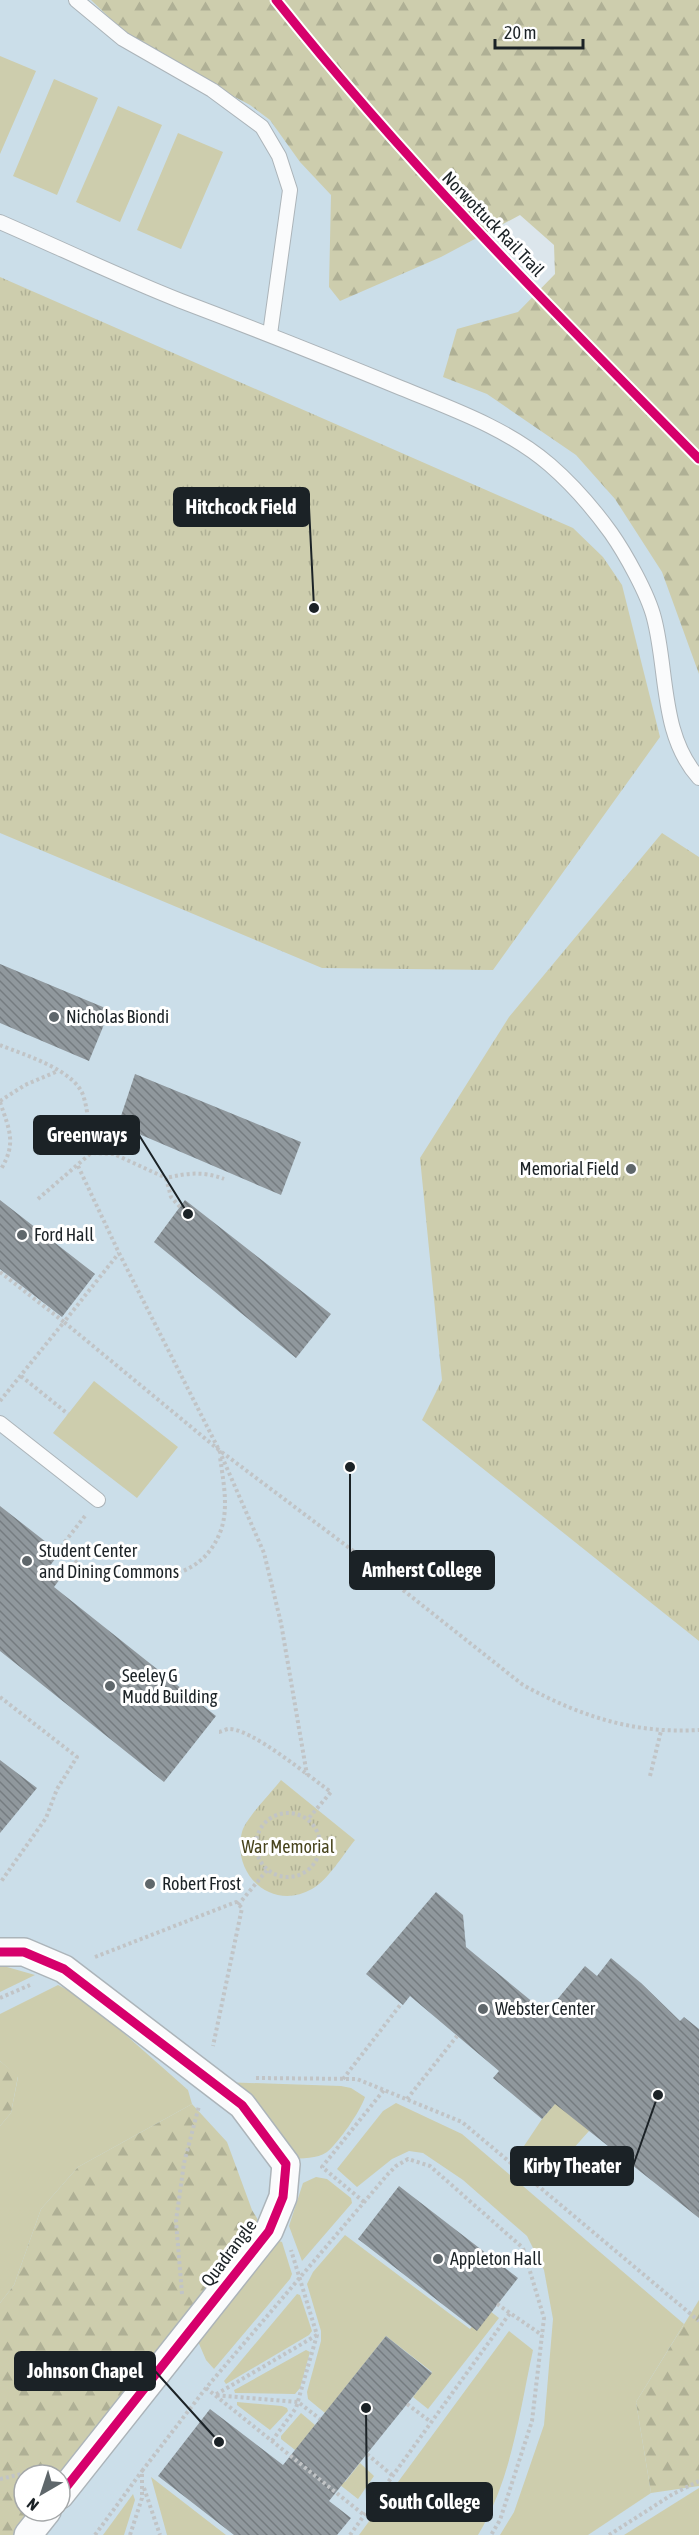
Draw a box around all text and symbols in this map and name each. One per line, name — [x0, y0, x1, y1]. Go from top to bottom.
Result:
scale bar — [495, 12, 584, 50]
text: 20 m — [504, 22, 536, 43]
street label: Norwottuck Rail Trail — [438, 167, 549, 280]
callout: Hitchcock Field — [174, 488, 309, 526]
text: Hitchcock Field — [186, 495, 296, 518]
place label: Nicholas Biondi — [66, 1006, 169, 1027]
marker: Nicholas Biondi — [47, 1010, 61, 1024]
callout: Greenways — [34, 1116, 139, 1154]
text: Greenways — [47, 1123, 127, 1146]
place label: Memorial Field — [520, 1158, 619, 1179]
marker: Memorial Field — [624, 1162, 638, 1176]
place label: Ford Hall — [34, 1224, 94, 1245]
marker: Ford Hall — [15, 1228, 29, 1242]
place label: Student Center and Dining Commons — [39, 1540, 179, 1582]
callout: Amherst College — [350, 1551, 494, 1589]
marker: Student Center and Dining Commons — [20, 1554, 34, 1568]
text: Amherst College — [361, 1558, 482, 1581]
place label: Seeley G Mudd Building — [122, 1665, 218, 1707]
marker: Seeley G Mudd Building — [103, 1679, 117, 1693]
park label: War Memorial — [242, 1836, 335, 1857]
place label: Robert Frost — [162, 1873, 241, 1894]
marker: Robert Frost — [143, 1877, 157, 1891]
place label: Webster Center — [495, 1998, 596, 2019]
marker: Webster Center — [476, 2002, 490, 2016]
callout: Kirby Theater — [511, 2147, 633, 2185]
text: Kirby Theater — [523, 2154, 622, 2177]
street label: Quadrangle — [197, 2215, 261, 2290]
place label: Appleton Hall — [450, 2248, 542, 2269]
marker: Appleton Hall — [431, 2252, 445, 2266]
callout: Johnson Chapel — [15, 2352, 155, 2390]
text: Johnson Chapel — [26, 2359, 144, 2382]
north arrow — [12, 2463, 72, 2523]
callout: South College — [367, 2483, 492, 2521]
text: South College — [380, 2490, 480, 2513]
text: N — [23, 2495, 42, 2515]

